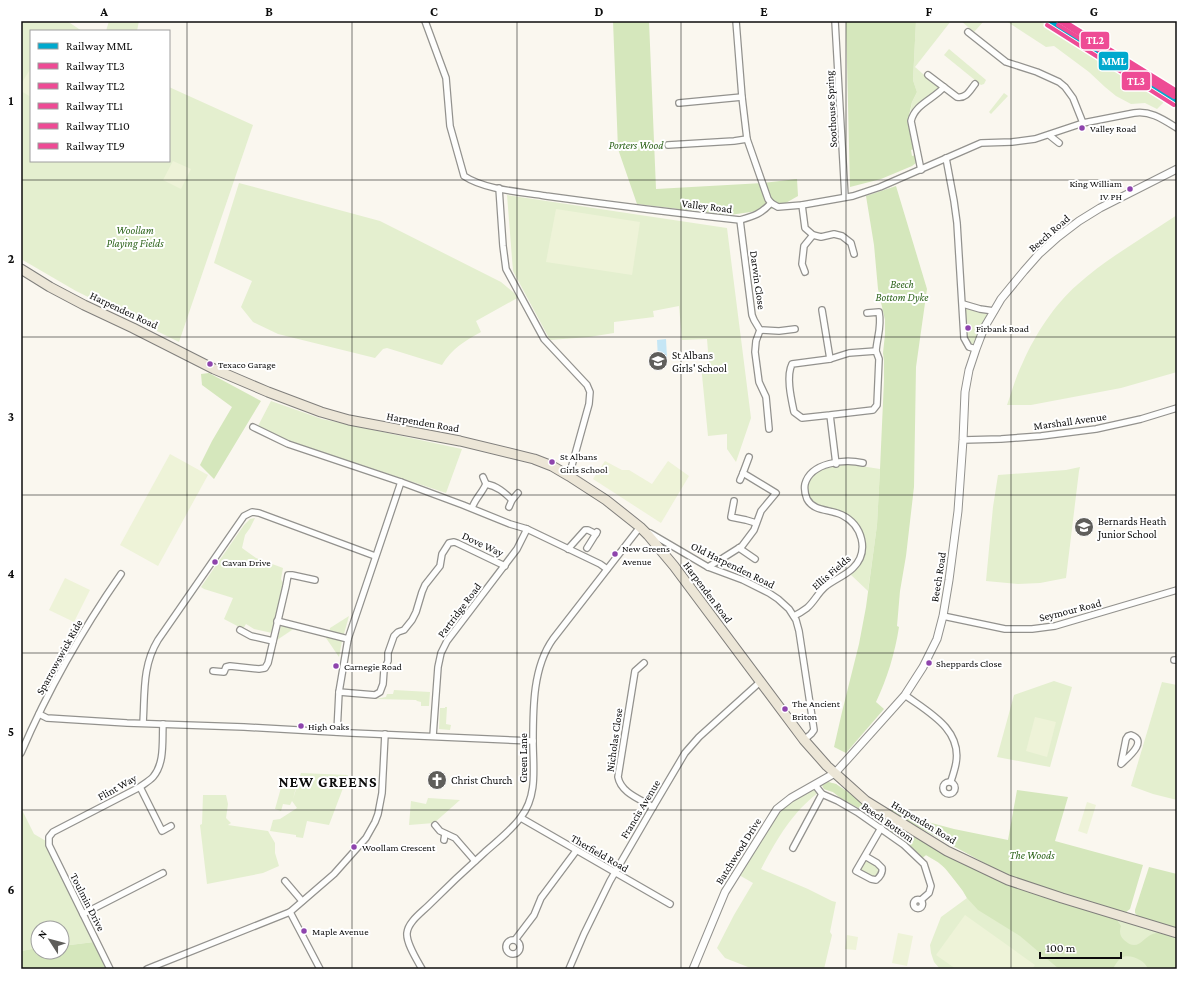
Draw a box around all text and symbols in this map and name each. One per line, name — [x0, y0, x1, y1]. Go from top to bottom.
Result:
text: A — [99, 4, 108, 19]
text: B — [265, 4, 273, 19]
text: C — [430, 4, 438, 19]
text: D — [595, 4, 604, 19]
text: E — [760, 4, 768, 19]
text: F — [926, 4, 933, 19]
text: G — [1090, 4, 1098, 19]
legend — [30, 30, 170, 162]
line badge: TL2 — [1080, 31, 1110, 50]
text: TL2 — [1086, 34, 1104, 46]
text: Railway MML — [66, 39, 132, 53]
line badge: MML — [1098, 51, 1129, 71]
text: MML — [1101, 55, 1127, 67]
text: Railway TL3 — [66, 59, 125, 73]
street label: Soothouse Spring — [823, 69, 840, 148]
line badge: TL3 — [1121, 71, 1151, 91]
text: TL3 — [1127, 75, 1145, 87]
text: Railway TL2 — [66, 79, 125, 93]
text: 1 — [9, 93, 14, 108]
text: Railway TL1 — [66, 99, 123, 113]
text: Railway TL10 — [66, 119, 130, 133]
marker: Valley Road — [1077, 123, 1087, 133]
place label: Valley Road — [1090, 123, 1137, 134]
text: Railway TL9 — [66, 139, 125, 153]
park label: Porters Wood — [609, 139, 664, 151]
place label: King William IV PH — [1069, 178, 1122, 202]
marker: King William IV PH — [1125, 184, 1135, 194]
street label: Valley Road — [681, 197, 733, 216]
street label: Beech Road — [1026, 212, 1072, 254]
park label: Woollam Playing Fields — [106, 224, 164, 250]
street label: Darwin Close — [748, 250, 768, 310]
text: 2 — [8, 251, 15, 266]
park label: Beech Bottom Dyke — [876, 278, 929, 304]
street label: Harpenden Road — [88, 289, 160, 332]
marker: Firbank Road — [963, 323, 973, 333]
place label: Firbank Road — [976, 323, 1030, 334]
place label: St Albans Girls' School — [672, 349, 727, 374]
school or university icon: St Albans Girls' School — [647, 350, 669, 372]
marker: Texaco Garage — [205, 359, 215, 369]
place label: Texaco Garage — [218, 359, 276, 370]
text: 3 — [8, 409, 14, 424]
street label: Harpenden Road — [386, 410, 460, 435]
street label: Marshall Avenue — [1033, 410, 1107, 432]
place label: St Albans Girls School — [560, 451, 608, 475]
marker: St Albans Girls School — [547, 457, 557, 467]
place label: Bernards Heath Junior School — [1097, 515, 1166, 541]
school or university icon: Bernards Heath Junior School — [1073, 516, 1095, 538]
street label: Dove Way — [460, 529, 506, 560]
street label: Old Harpenden Road — [689, 539, 777, 591]
place label: New Greens Avenue — [622, 543, 670, 567]
marker: New Greens Avenue — [610, 549, 620, 559]
street label: Beech Road — [928, 551, 948, 603]
street label: Ellis Fields — [809, 552, 853, 592]
marker: Cavan Drive — [210, 557, 220, 567]
place label: Cavan Drive — [222, 557, 271, 568]
street label: Harpenden Road — [681, 559, 735, 625]
text: 4 — [7, 566, 15, 581]
street label: Partridge Road — [435, 580, 484, 640]
street label: Seymour Road — [1038, 596, 1103, 624]
street label: Sparrowswick Ride — [33, 617, 85, 697]
marker: Sheppards Close — [924, 658, 934, 668]
place label: Sheppards Close — [936, 658, 1002, 669]
marker: Carnegie Road — [331, 661, 341, 671]
place label: Carnegie Road — [344, 661, 403, 672]
place label: The Ancient Briton — [792, 698, 841, 722]
marker: The Ancient Briton — [780, 704, 790, 714]
street label: Nicholas Close — [604, 707, 624, 773]
marker: High Oaks — [296, 721, 306, 731]
place label: High Oaks — [308, 721, 349, 732]
text: 5 — [8, 724, 14, 739]
street label: Green Lane — [517, 733, 529, 783]
church icon: Christ Church — [426, 769, 448, 791]
street label: Flint Way — [95, 771, 140, 803]
district label: NEW GREENS — [278, 774, 378, 790]
place label: Christ Church — [451, 774, 513, 786]
street label: Francis Avenue — [618, 777, 662, 840]
street label: Harpenden Road — [889, 798, 959, 847]
street label: Beech Bottom — [860, 800, 917, 845]
street label: Batchwood Drive — [713, 816, 763, 886]
street label: Therfield Road — [569, 832, 631, 874]
marker: Woollam Crescent — [349, 842, 359, 852]
place label: Woollam Crescent — [362, 842, 436, 853]
park label: The Woods — [1009, 849, 1055, 861]
street label: Toulmin Drive — [68, 871, 108, 933]
text: 6 — [7, 882, 15, 897]
north arrow — [30, 920, 70, 960]
marker: Maple Avenue — [299, 926, 309, 936]
place label: Maple Avenue — [312, 926, 369, 937]
text: N — [35, 927, 49, 941]
scale bar — [1040, 934, 1121, 960]
text: 100 m — [1046, 941, 1076, 955]

